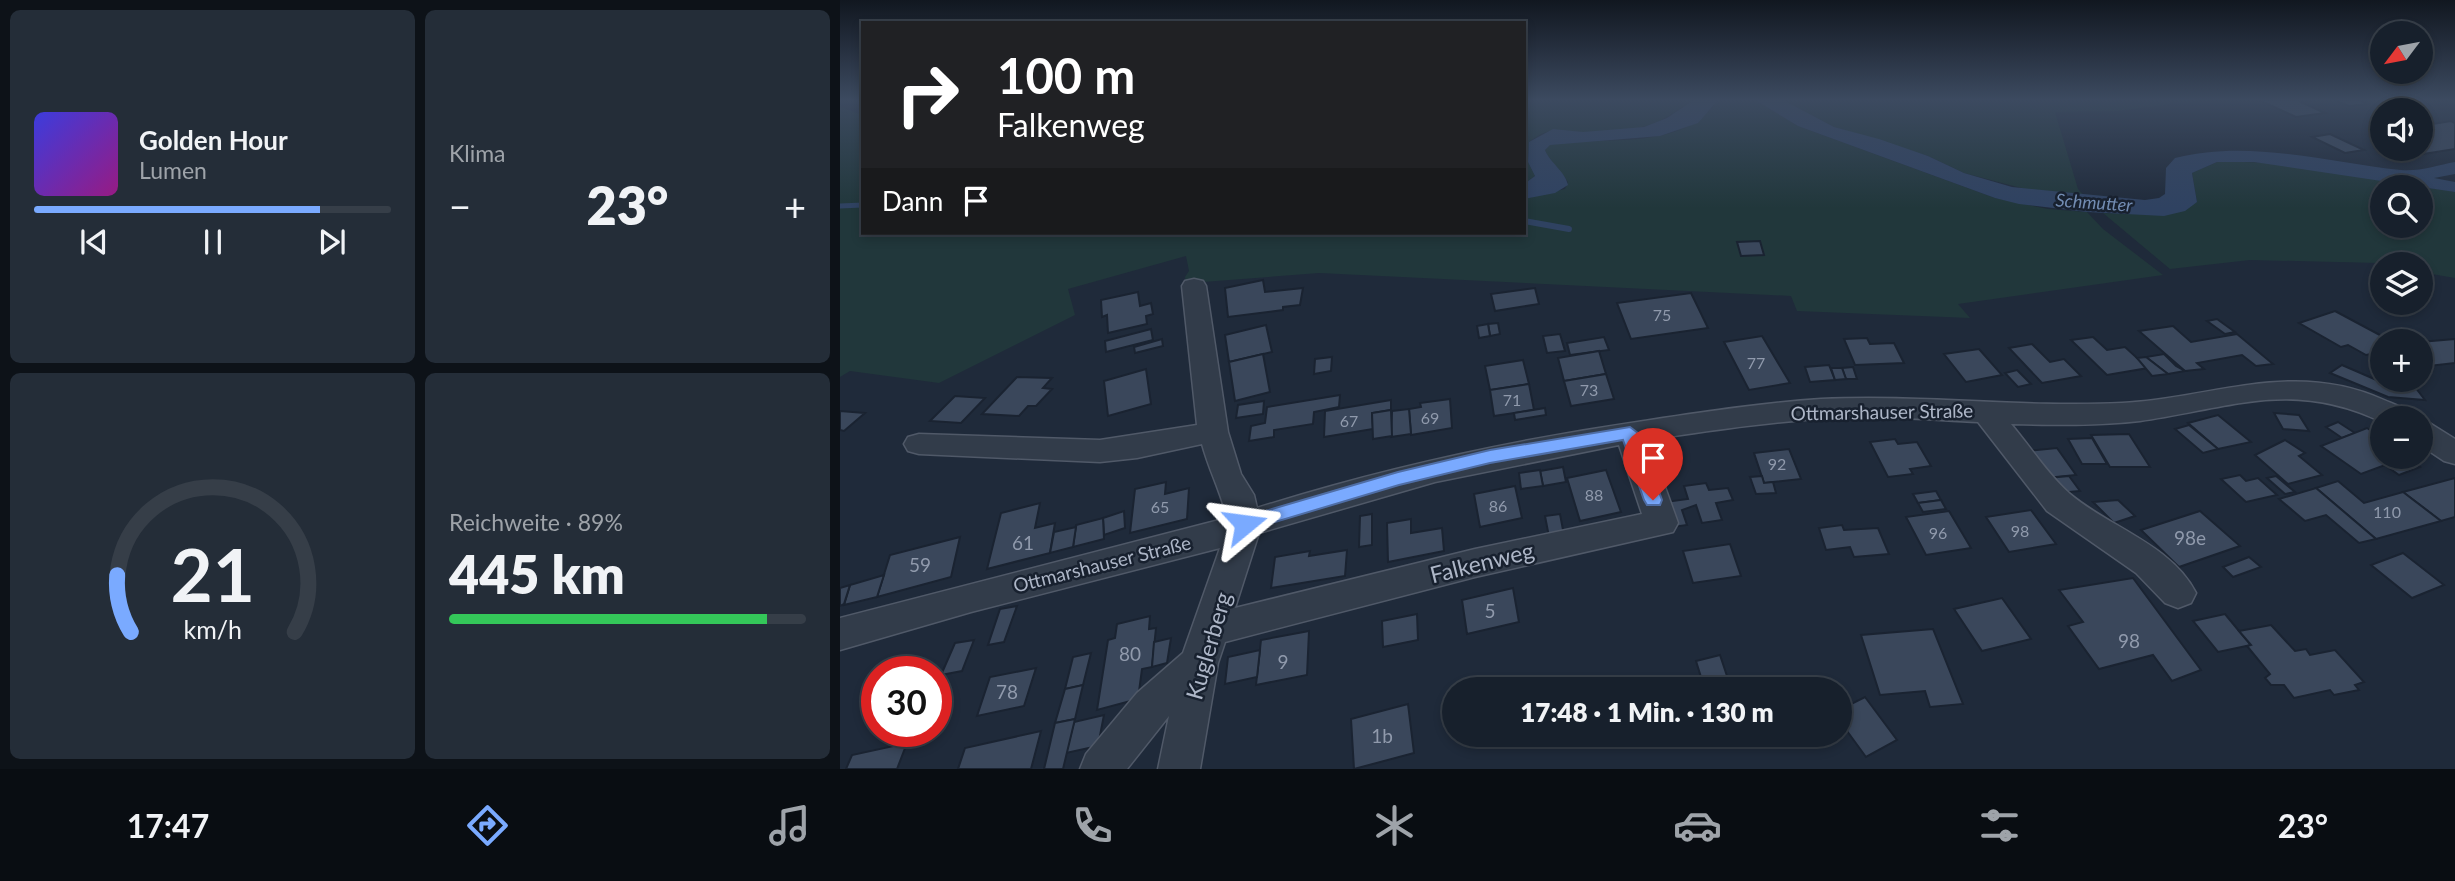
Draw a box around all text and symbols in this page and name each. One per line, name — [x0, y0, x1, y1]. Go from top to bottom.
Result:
north arrow — [2370, 21, 2432, 84]
map controls — [2370, 21, 2433, 469]
text: 100 m — [997, 46, 1135, 104]
icon: right — [882, 49, 973, 140]
button: sound — [2370, 98, 2433, 161]
text: Falkenweg — [997, 105, 1145, 144]
text: Golden Hour — [139, 124, 288, 156]
text: Klima — [449, 139, 506, 167]
text: Lumen — [139, 156, 207, 184]
text: 23° — [587, 174, 668, 236]
button: search — [2370, 175, 2433, 238]
icon: arrive — [957, 182, 995, 220]
text: − — [449, 183, 471, 229]
text: + — [784, 183, 806, 229]
text: Dann — [882, 185, 943, 217]
water label: Schmutter — [2055, 188, 2134, 216]
icon: previous — [75, 223, 113, 261]
icon: pause — [194, 223, 232, 261]
icon: next — [313, 223, 351, 261]
button: layers — [2370, 252, 2433, 315]
house number: 75 — [1653, 305, 1671, 324]
button: + — [2370, 329, 2433, 392]
house number: 77 — [1747, 353, 1765, 372]
house number: 73 — [1580, 380, 1598, 399]
house number: 71 — [1503, 390, 1521, 409]
street label: Ottmarshauser Straße — [1791, 398, 1973, 425]
button: − — [2370, 406, 2433, 469]
house number: 69 — [1421, 408, 1439, 427]
house number: 67 — [1340, 411, 1358, 430]
pin — [1623, 428, 1683, 500]
icon: arrive — [1634, 439, 1672, 477]
house number: 92 — [1768, 454, 1786, 473]
house number: 88 — [1585, 485, 1603, 504]
position arrow — [1208, 487, 1282, 561]
house number: 86 — [1489, 496, 1507, 515]
house number: 65 — [1151, 497, 1169, 516]
house number: 110 — [2373, 502, 2401, 521]
text: Reichweite · 89% — [449, 508, 623, 536]
house number: 98 — [2011, 521, 2029, 540]
house number: 96 — [1929, 523, 1947, 542]
house number: 98e — [2174, 526, 2206, 549]
text: 21 — [170, 530, 255, 618]
street label: Ottmarshauser Straße — [1011, 530, 1193, 597]
house number: 61 — [1012, 531, 1034, 554]
street label: Falkenweg — [1427, 536, 1537, 588]
text: 445 km — [449, 543, 625, 605]
house number: 59 — [909, 553, 931, 576]
street label: Kuglerberg — [1179, 589, 1237, 703]
house number: 5 — [1484, 599, 1496, 622]
text: km/h — [183, 614, 242, 644]
house number: 98 — [2118, 629, 2140, 652]
house number: 80 — [1119, 642, 1141, 665]
house number: 9 — [1277, 650, 1289, 673]
speed limit sign: 30 — [861, 656, 952, 747]
house number: 78 — [996, 680, 1018, 703]
text: 17:48 · 1 Min. · 130 m — [1520, 696, 1774, 728]
house number: 1b — [1371, 724, 1393, 747]
icon: directions — [463, 801, 512, 850]
icon: music — [765, 801, 814, 850]
icon: phone — [1068, 801, 1117, 850]
icon: climate — [1370, 801, 1419, 850]
icon: car — [1673, 801, 1722, 850]
icon: filters — [1975, 801, 2024, 850]
text: 17:47 — [127, 806, 209, 845]
text: 23° — [2278, 806, 2328, 845]

